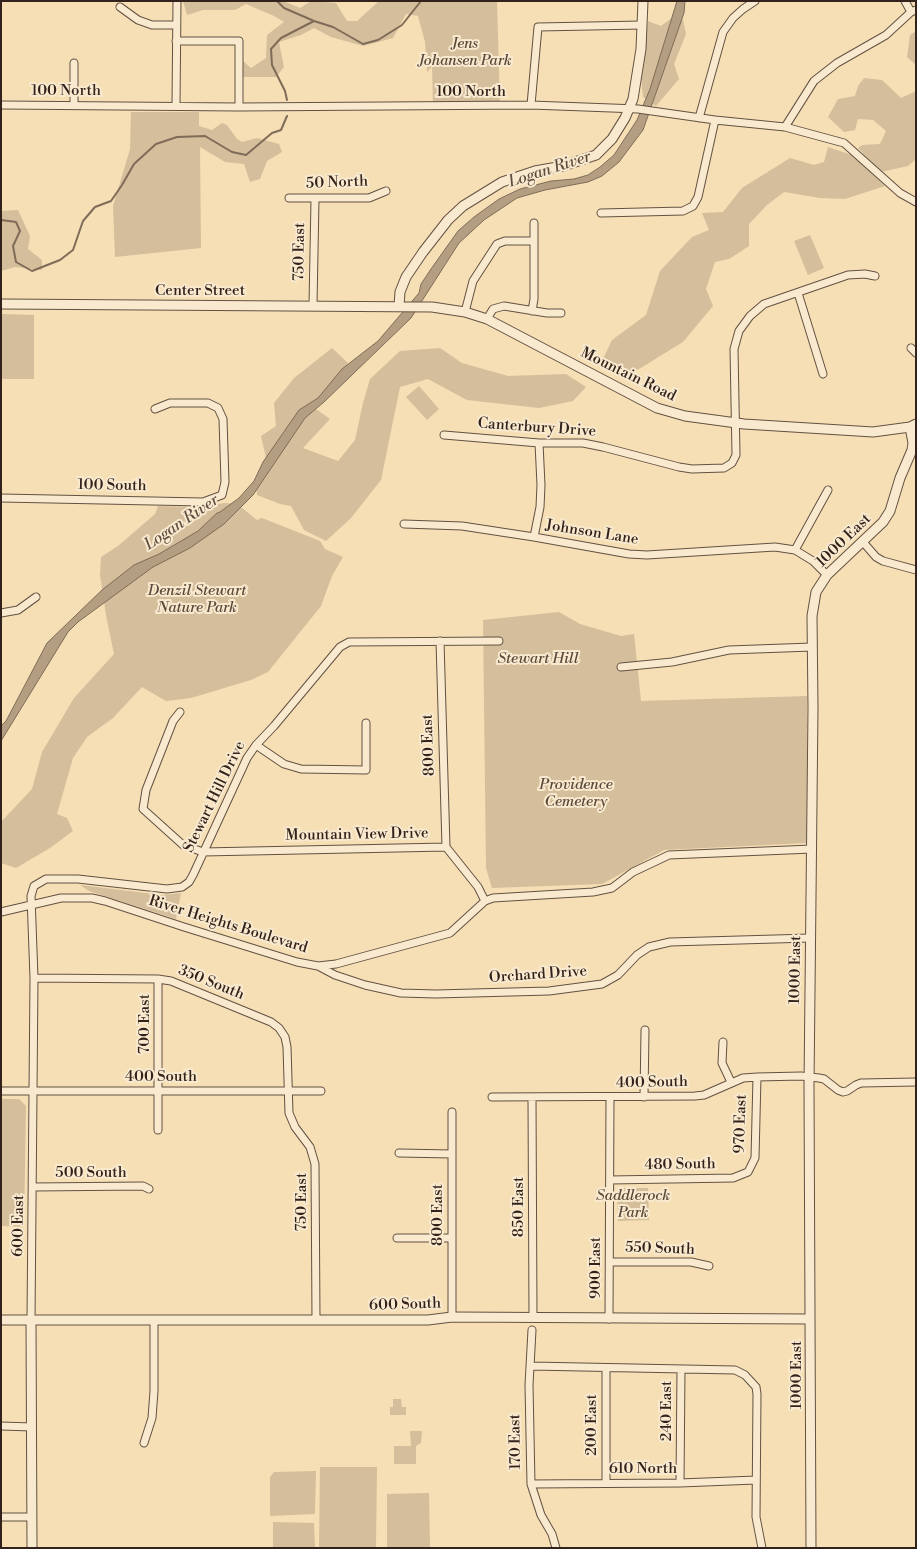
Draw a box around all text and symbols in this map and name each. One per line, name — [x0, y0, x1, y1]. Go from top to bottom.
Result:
park label: Jens Johansen Park — [418, 35, 512, 70]
street label: 100 North — [31, 82, 101, 100]
street label: 100 North — [436, 83, 506, 101]
water label: Logan River — [506, 148, 594, 192]
street label: 50 North — [306, 173, 368, 193]
street label: 750 East — [290, 223, 310, 281]
street label: Center Street — [155, 282, 245, 300]
street label: Mountain Road — [577, 344, 679, 406]
street label: Canterbury Drive — [477, 415, 597, 441]
street label: 100 South — [77, 476, 147, 496]
water label: Logan River — [141, 491, 223, 555]
street label: 1000 East — [813, 511, 875, 571]
street label: Johnson Lane — [544, 517, 640, 549]
park label: Denzil Stewart Nature Park — [148, 582, 246, 617]
park label: Stewart Hill — [497, 650, 579, 668]
street label: 800 East — [419, 714, 439, 776]
street label: Stewart Hill Drive — [180, 738, 250, 856]
park label: Providence Cemetery — [539, 776, 613, 811]
street label: Mountain View Drive — [285, 825, 429, 845]
street label: River Heights Boulevard — [146, 892, 310, 958]
street label: 1000 East — [786, 935, 806, 1005]
street label: 350 South — [175, 962, 247, 1004]
street label: Orchard Drive — [488, 963, 588, 987]
street label: 700 East — [136, 994, 154, 1054]
street label: 400 South — [125, 1068, 197, 1086]
street label: 400 South — [616, 1073, 688, 1093]
street label: 970 East — [731, 1094, 751, 1154]
street label: 480 South — [644, 1155, 716, 1175]
street label: 500 South — [55, 1164, 127, 1182]
street label: 750 East — [293, 1173, 311, 1231]
street label: 850 East — [510, 1177, 528, 1237]
street label: 800 East — [429, 1184, 447, 1246]
park label: Saddlerock Park — [596, 1187, 670, 1222]
street label: 600 East — [9, 1195, 29, 1257]
street label: 900 East — [587, 1237, 605, 1299]
street label: 550 South — [625, 1239, 695, 1259]
street label: 600 South — [369, 1295, 441, 1315]
street label: 1000 East — [788, 1341, 806, 1409]
street label: 240 East — [658, 1381, 676, 1441]
street label: 200 East — [583, 1394, 601, 1456]
street label: 170 East — [507, 1414, 525, 1470]
street label: 610 North — [609, 1460, 677, 1478]

